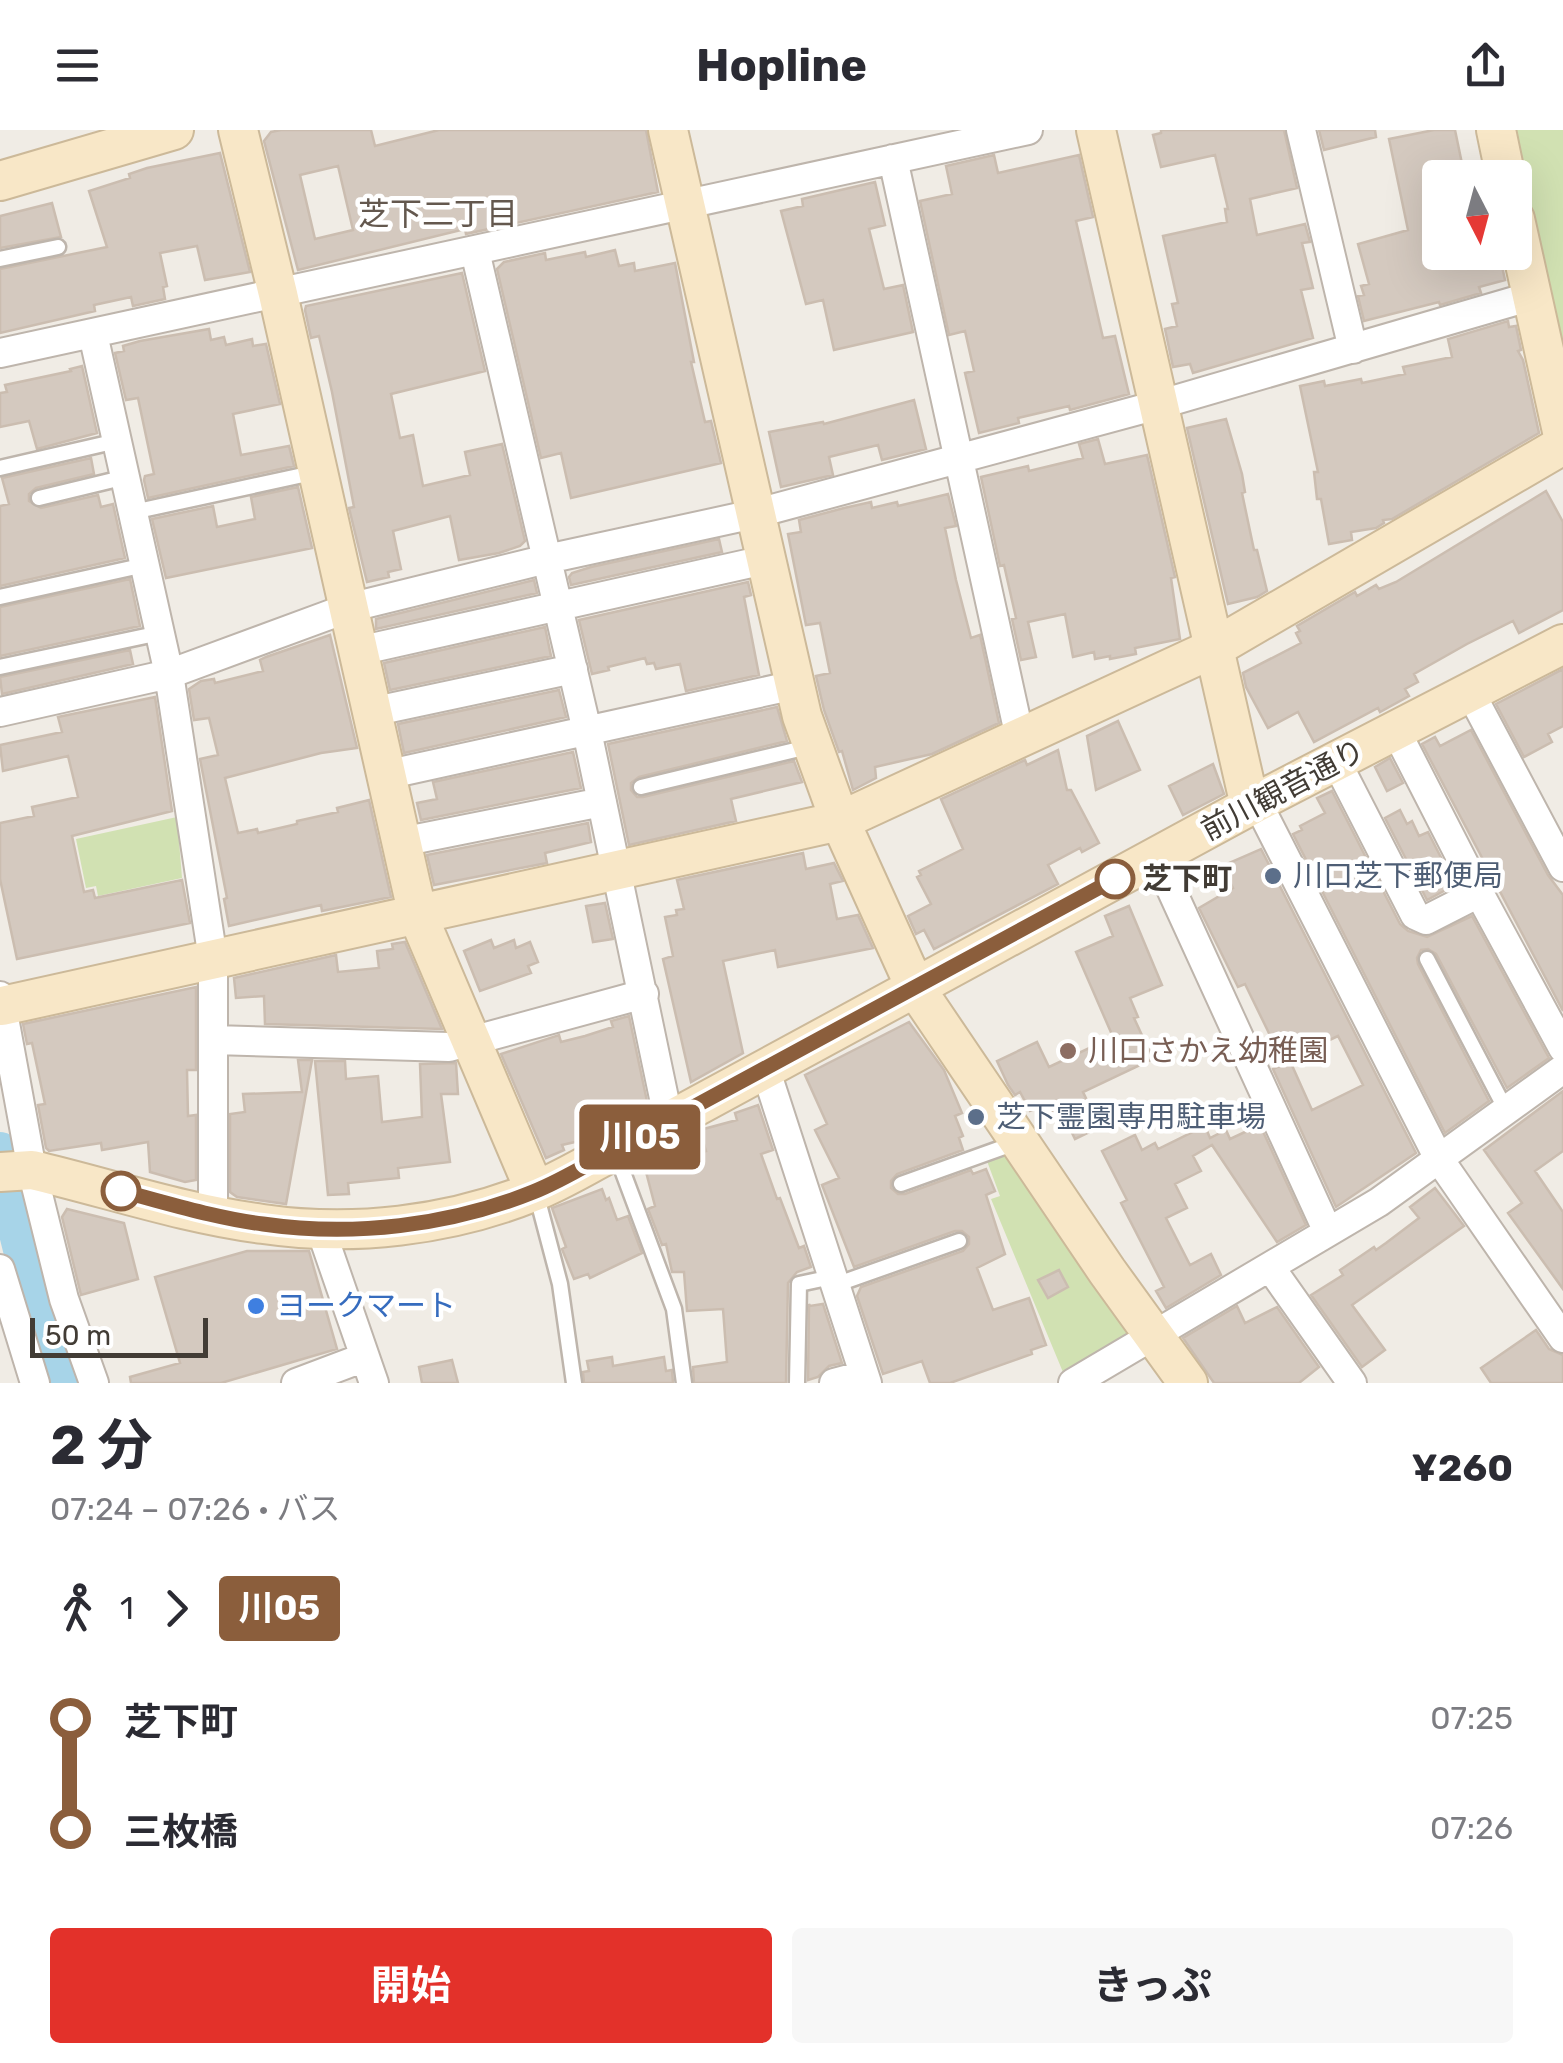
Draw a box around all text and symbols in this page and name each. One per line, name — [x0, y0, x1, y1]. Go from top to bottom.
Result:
icon: menu — [50, 38, 105, 93]
icon: share — [1458, 38, 1513, 93]
text: Hopline — [696, 39, 867, 92]
north arrow — [1422, 160, 1532, 270]
map controls — [1422, 160, 1532, 270]
district label: 芝下二丁目 — [358, 195, 518, 233]
street label: 前川観音通り — [1195, 732, 1371, 848]
place label: 川口芝下郵便局 — [1293, 858, 1503, 894]
marker: 芝下町 — [1096, 860, 1134, 898]
place label: 芝下町 — [1142, 861, 1232, 897]
marker: 川口芝下郵便局 — [1262, 865, 1284, 887]
place label: 川口さかえ幼稚園 — [1088, 1033, 1328, 1069]
marker: 川口さかえ幼稚園 — [1057, 1040, 1079, 1062]
place label: 芝下霊園専用駐車場 — [996, 1099, 1266, 1135]
line badge: 川05 — [582, 1104, 698, 1170]
marker: 芝下霊園専用駐車場 — [965, 1106, 987, 1128]
text: 川05 — [599, 1116, 681, 1158]
unlabelled marker — [102, 1172, 140, 1210]
place label: ヨークマート — [276, 1288, 456, 1324]
marker: ヨークマート — [245, 1295, 267, 1317]
scale bar — [30, 1313, 208, 1358]
text: 50 m — [45, 1319, 111, 1352]
text: 2 分 — [50, 1413, 152, 1478]
text: ¥260 — [1412, 1445, 1513, 1491]
text: 07:24 – 07:26 · バス — [50, 1490, 341, 1528]
icon: walk — [50, 1581, 105, 1636]
icon: forward — [149, 1581, 204, 1636]
text: 川05 — [239, 1587, 320, 1629]
text: 1 — [120, 1589, 134, 1627]
text: 芝下町 — [124, 1699, 238, 1745]
text: 07:25 — [1430, 1699, 1513, 1737]
text: 三枚橋 — [124, 1809, 238, 1855]
text: 07:26 — [1430, 1809, 1513, 1847]
button: 開始 — [50, 1928, 772, 2043]
button: きっぷ — [792, 1928, 1513, 2043]

